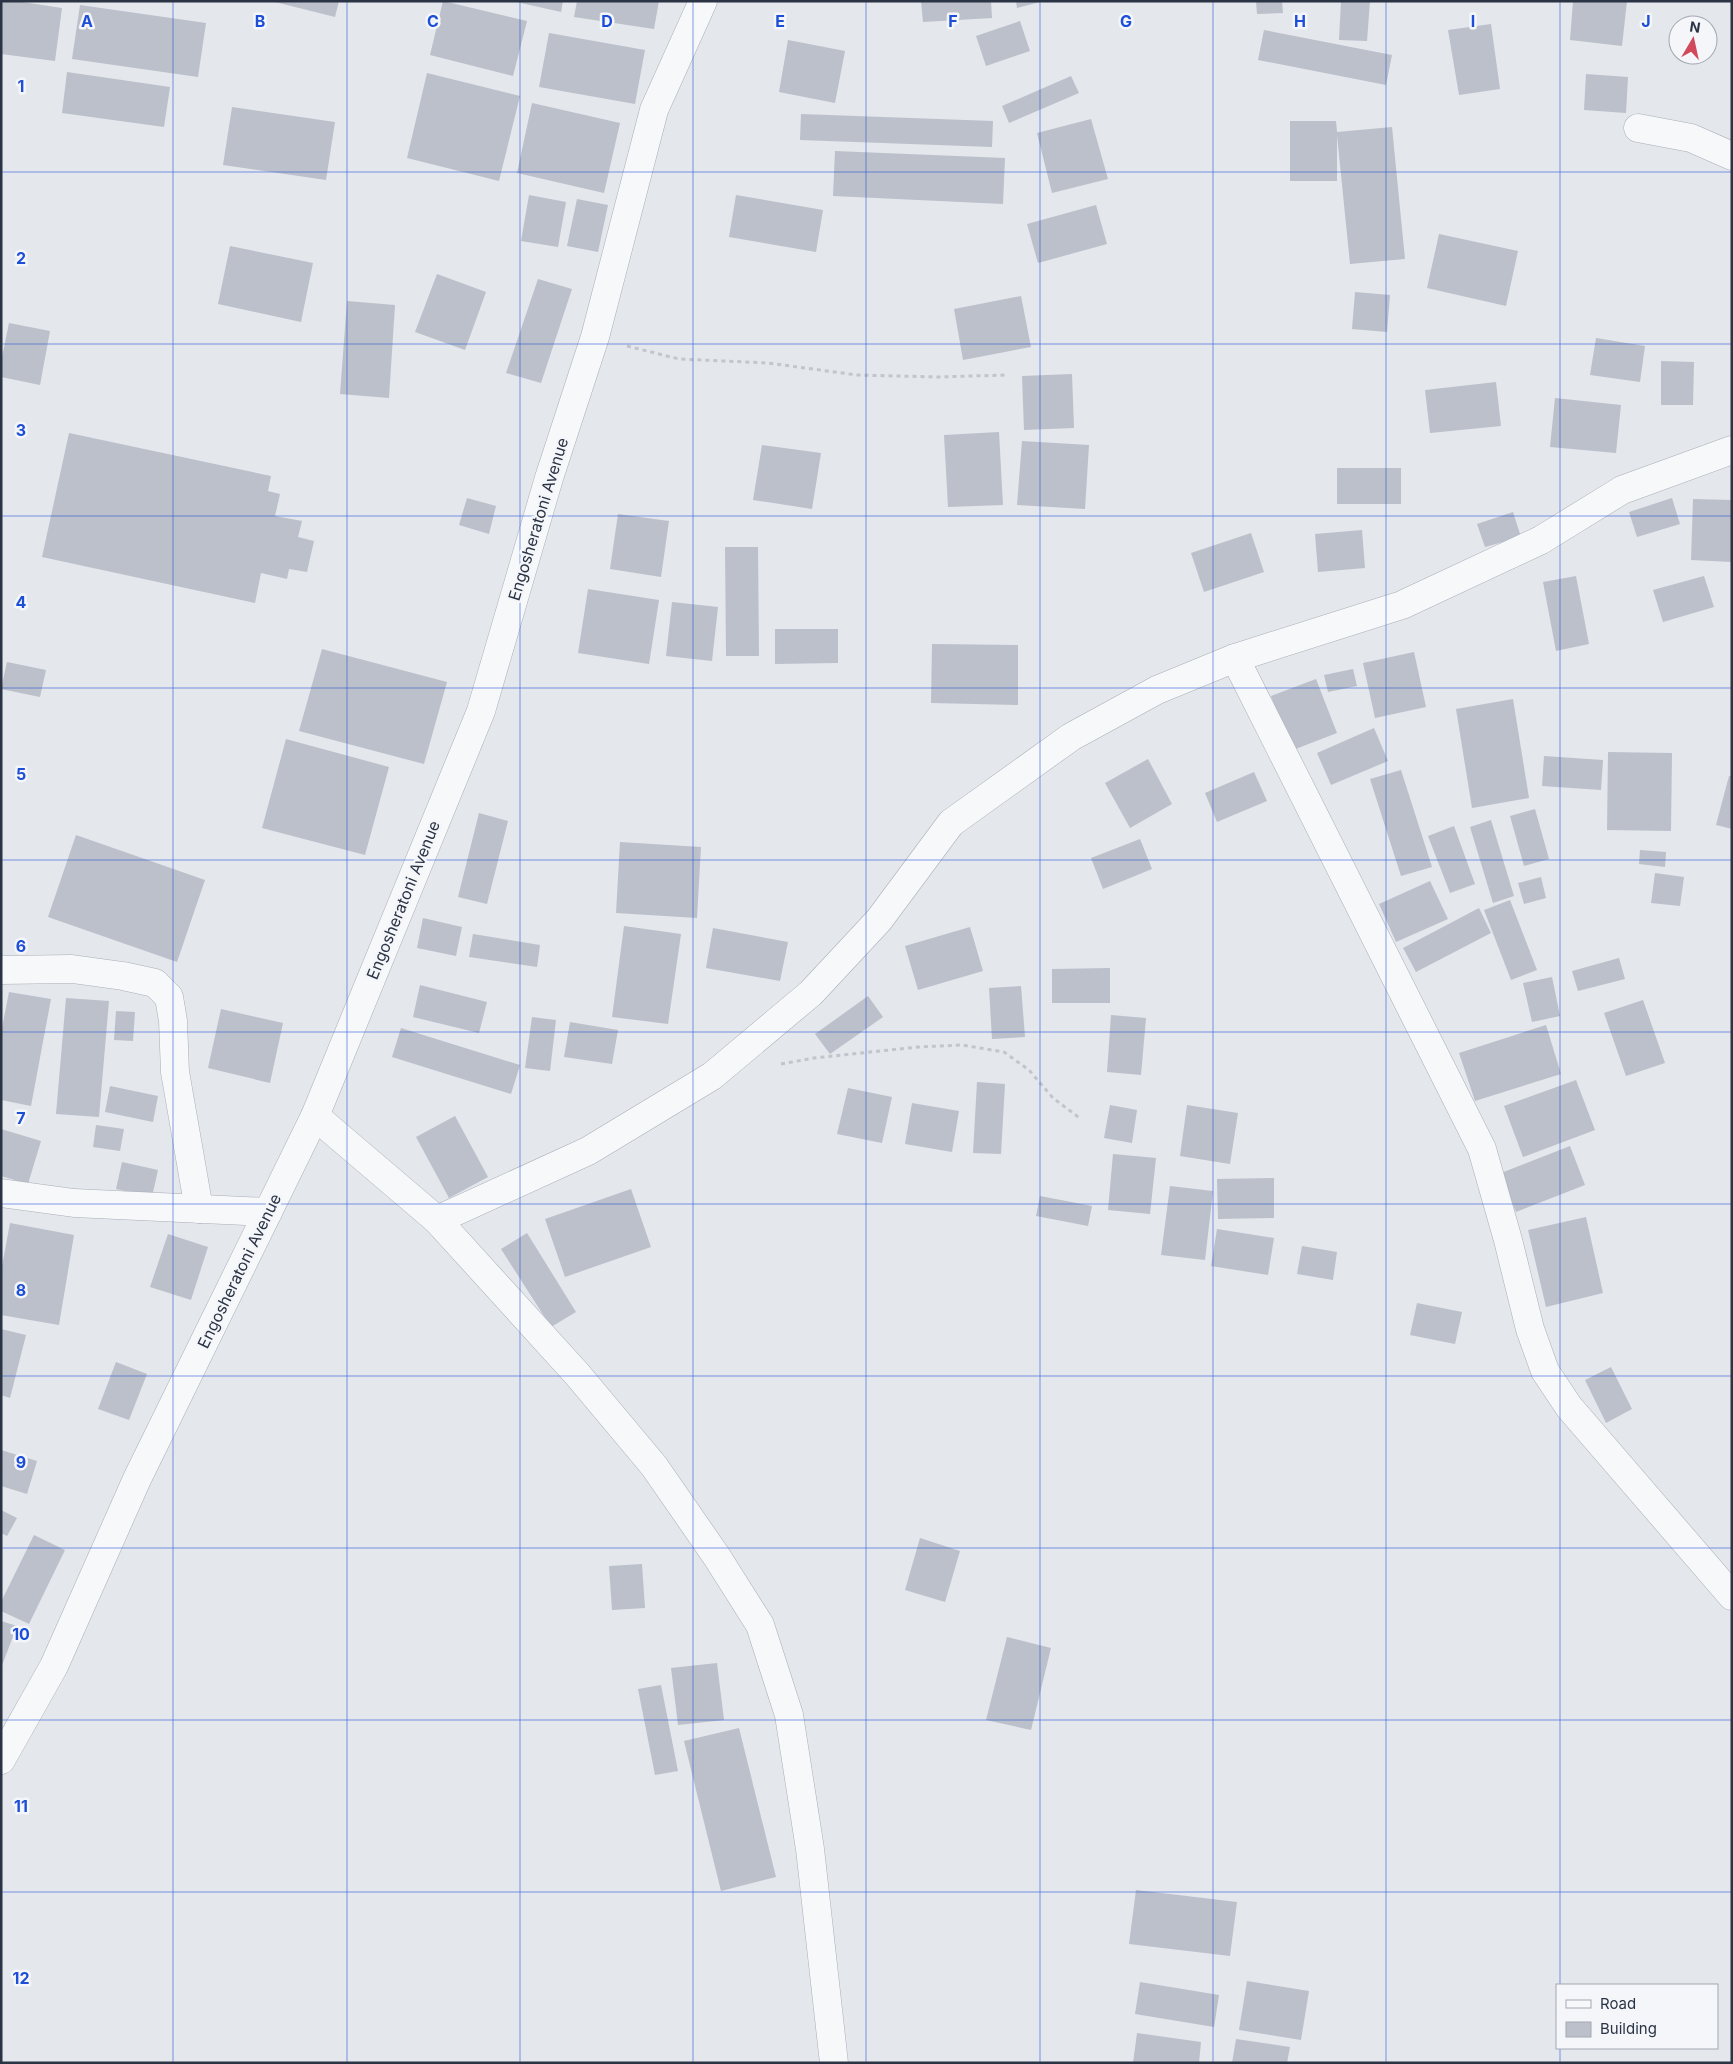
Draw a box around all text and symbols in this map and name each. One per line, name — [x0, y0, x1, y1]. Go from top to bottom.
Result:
text: A — [81, 11, 93, 31]
text: B — [255, 11, 265, 31]
text: C — [427, 11, 439, 31]
text: D — [601, 11, 613, 31]
text: E — [775, 11, 785, 31]
text: F — [948, 11, 958, 31]
text: G — [1120, 11, 1132, 31]
text: H — [1294, 11, 1306, 31]
text: I — [1471, 11, 1475, 31]
text: J — [1641, 11, 1651, 31]
north arrow — [1668, 15, 1718, 65]
text: N — [1689, 17, 1702, 36]
text: 1 — [18, 76, 24, 96]
text: 2 — [16, 248, 26, 268]
text: 3 — [16, 420, 26, 440]
street label: Engosheratoni Avenue — [504, 435, 572, 603]
text: 4 — [16, 592, 27, 612]
text: 5 — [16, 764, 26, 784]
street label: Engosheratoni Avenue — [362, 818, 444, 982]
text: 6 — [16, 936, 26, 956]
text: 7 — [16, 1108, 26, 1128]
street label: Engosheratoni Avenue — [193, 1190, 285, 1352]
text: 8 — [16, 1280, 26, 1300]
text: 9 — [16, 1452, 26, 1472]
text: 10 — [12, 1624, 30, 1644]
text: 11 — [14, 1796, 28, 1816]
text: 12 — [13, 1968, 29, 1988]
legend — [1556, 1984, 1718, 2049]
text: Road — [1600, 1994, 1636, 2013]
text: Building — [1600, 2019, 1657, 2038]

